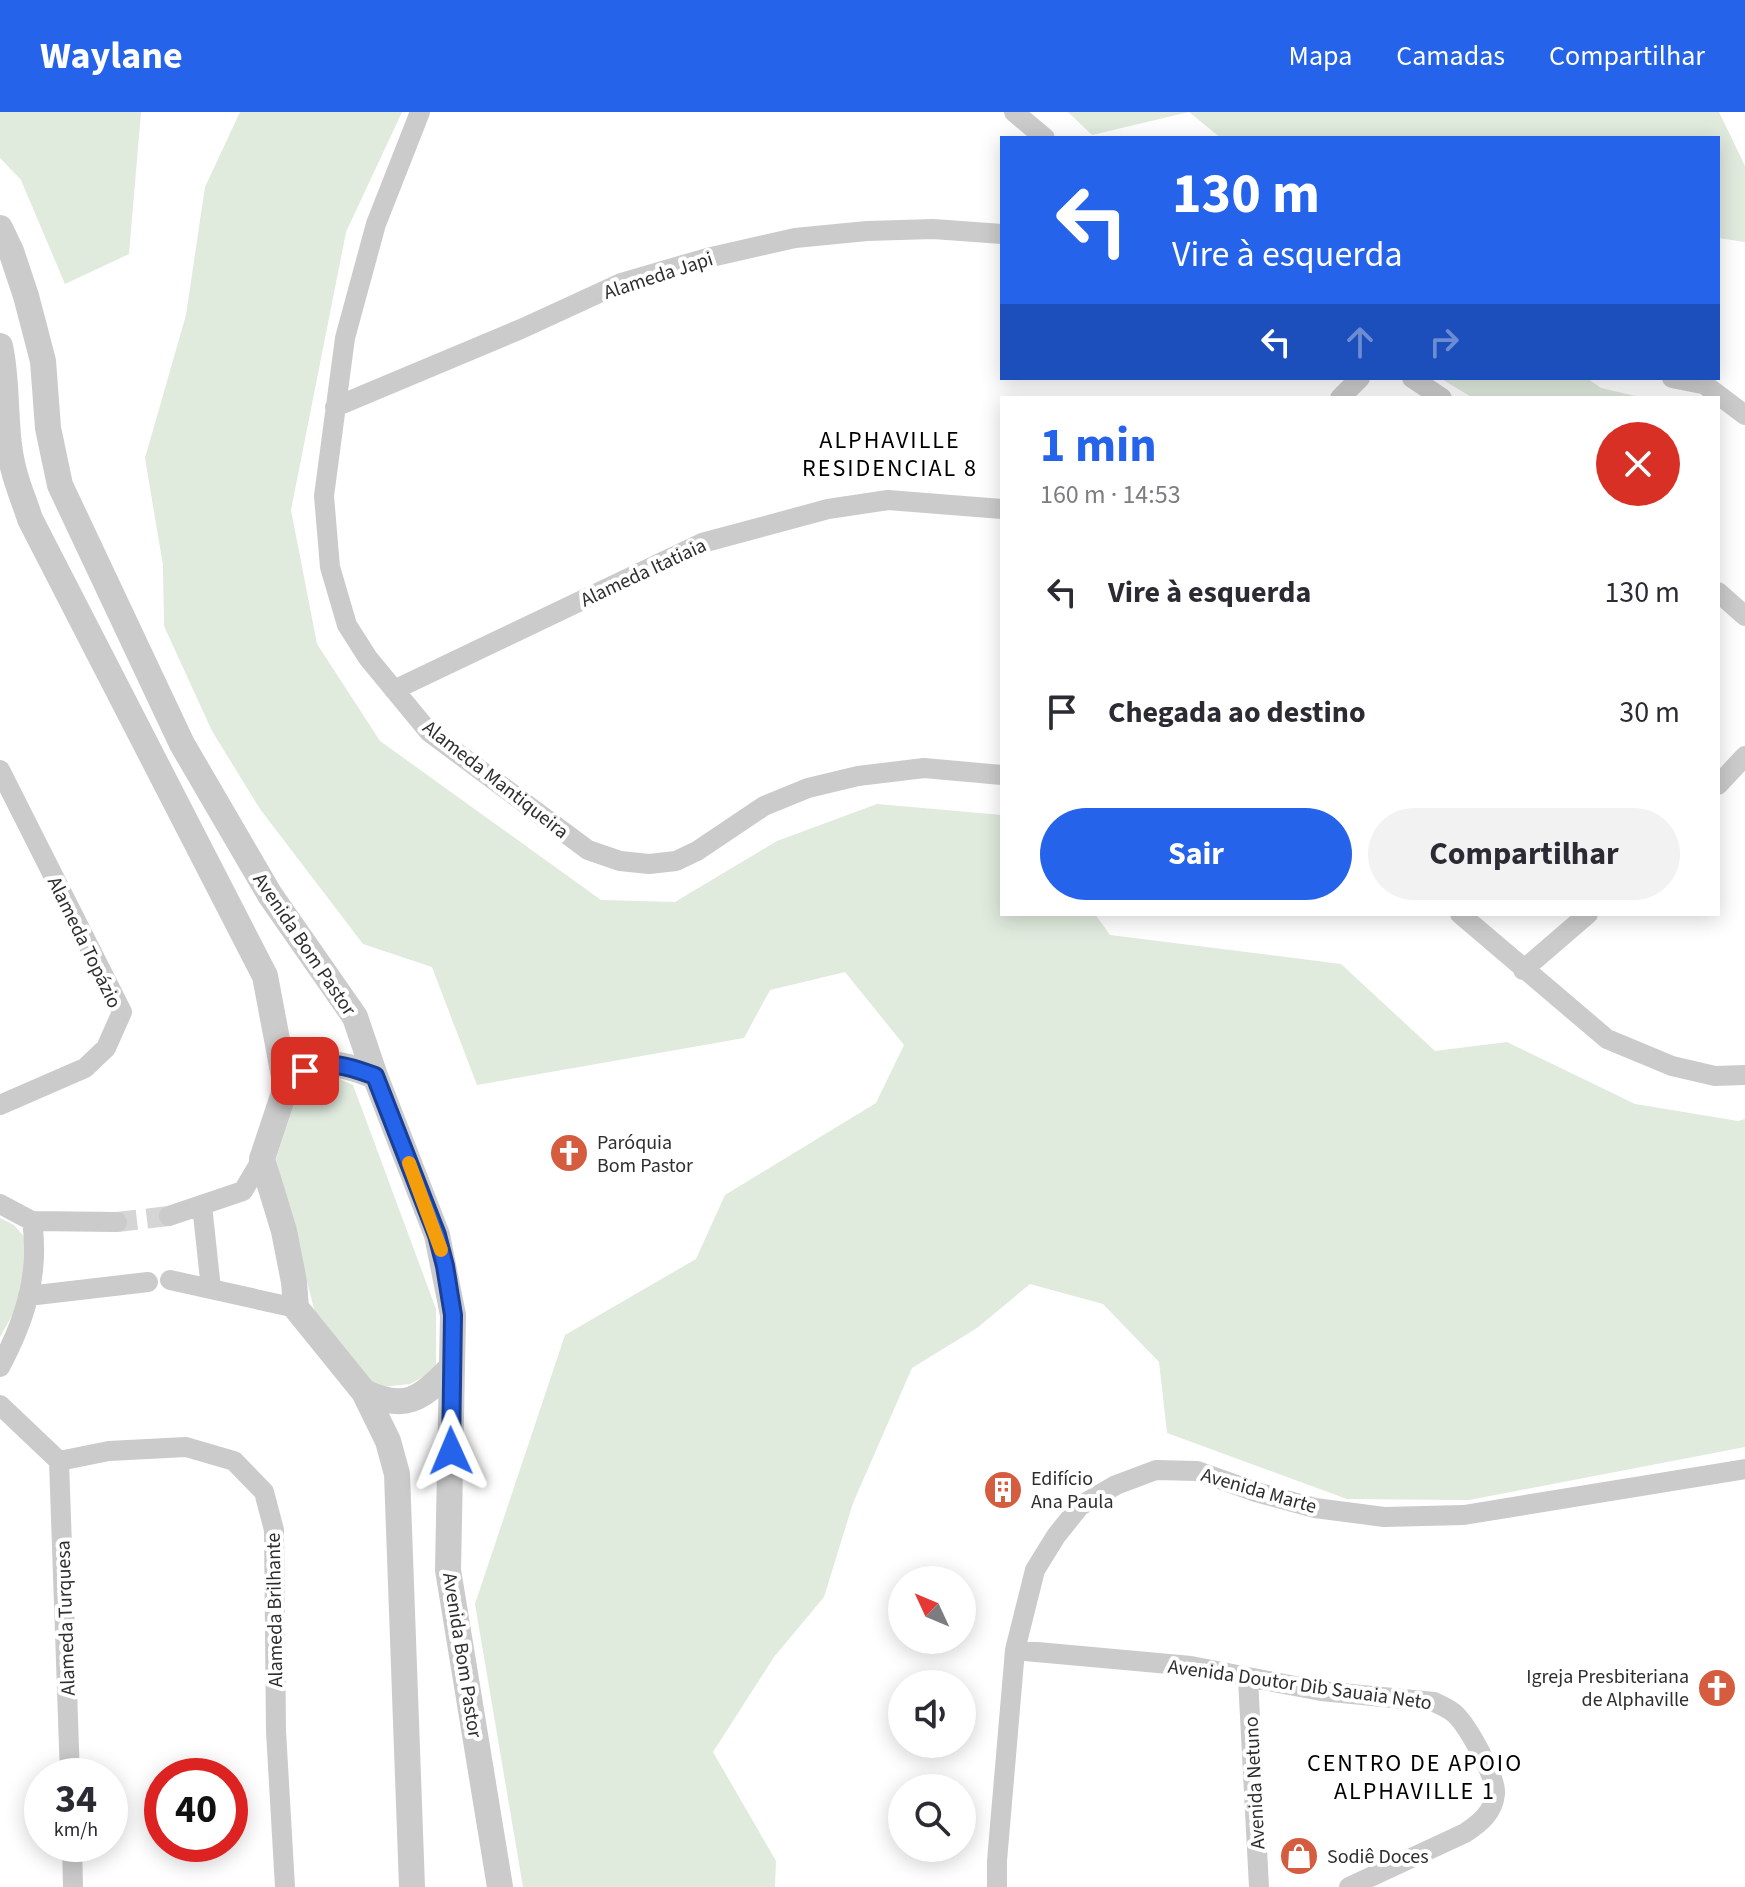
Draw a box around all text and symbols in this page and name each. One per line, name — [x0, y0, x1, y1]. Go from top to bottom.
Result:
text: Waylane — [40, 29, 183, 83]
text: Mapa — [1289, 36, 1352, 76]
text: Camadas — [1396, 36, 1505, 76]
text: Compartilhar — [1549, 36, 1705, 76]
text: 130 m — [1172, 155, 1320, 234]
icon: left — [1040, 168, 1144, 272]
text: Vire à esquerda — [1172, 229, 1403, 280]
street label: Alameda Japi — [600, 245, 717, 307]
icon: left — [1254, 320, 1298, 364]
icon: ahead — [1338, 320, 1382, 364]
icon: right — [1422, 320, 1466, 364]
text: 1 min — [1040, 412, 1157, 480]
button: close — [1596, 422, 1680, 506]
district label: ALPHAVILLE RESIDENCIAL 8 — [802, 423, 978, 486]
text: 160 m · 14:53 — [1040, 476, 1181, 513]
street label: Alameda Itatiaia — [576, 532, 711, 614]
icon: left — [1040, 570, 1084, 614]
text: Vire à esquerda — [1108, 571, 1311, 614]
text: 130 m — [1604, 571, 1680, 614]
icon: arrive — [1040, 690, 1084, 734]
text: Chegada ao destino — [1108, 691, 1366, 734]
text: 30 m — [1619, 691, 1680, 734]
street label: Alameda Mantiqueira — [417, 714, 574, 846]
button: Sair — [1040, 808, 1352, 900]
button: Compartilhar — [1368, 808, 1680, 900]
street label: Avenida Bom Pastor — [246, 868, 362, 1022]
street label: Alameda Topázio — [40, 872, 128, 1013]
pin — [271, 1037, 339, 1105]
icon: arrive — [283, 1049, 327, 1093]
place label: Paróquia Bom Pastor — [597, 1129, 693, 1180]
church icon: Paróquia Bom Pastor — [548, 1132, 590, 1174]
position arrow — [409, 1409, 493, 1493]
street label: Avenida Marte — [1198, 1461, 1320, 1521]
place label: Edifício Ana Paula — [1031, 1465, 1114, 1516]
building icon: Edifício Ana Paula — [982, 1469, 1024, 1511]
street label: Alameda Brilhante — [260, 1532, 290, 1688]
street label: Alameda Turquesa — [49, 1540, 83, 1696]
north arrow — [888, 1566, 976, 1654]
map controls — [888, 1566, 976, 1862]
street label: Avenida Bom Pastor — [435, 1571, 489, 1740]
street label: Avenida Doutor Dib Sauaia Neto — [1166, 1653, 1434, 1717]
place label: Igreja Presbiteriana de Alphaville — [1526, 1663, 1689, 1714]
church icon: Igreja Presbiteriana de Alphaville — [1696, 1667, 1738, 1709]
button: sound — [888, 1670, 976, 1758]
street label: Avenida Netuno — [1238, 1716, 1272, 1850]
district label: CENTRO DE APOIO ALPHAVILLE 1 — [1307, 1746, 1523, 1809]
speed limit sign: 40 — [144, 1758, 248, 1862]
text: 34 — [55, 1771, 97, 1828]
button: search — [888, 1774, 976, 1862]
text: km/h — [54, 1816, 98, 1844]
shop icon: Sodiê Doces — [1278, 1835, 1320, 1877]
place label: Sodiê Doces — [1327, 1843, 1429, 1871]

